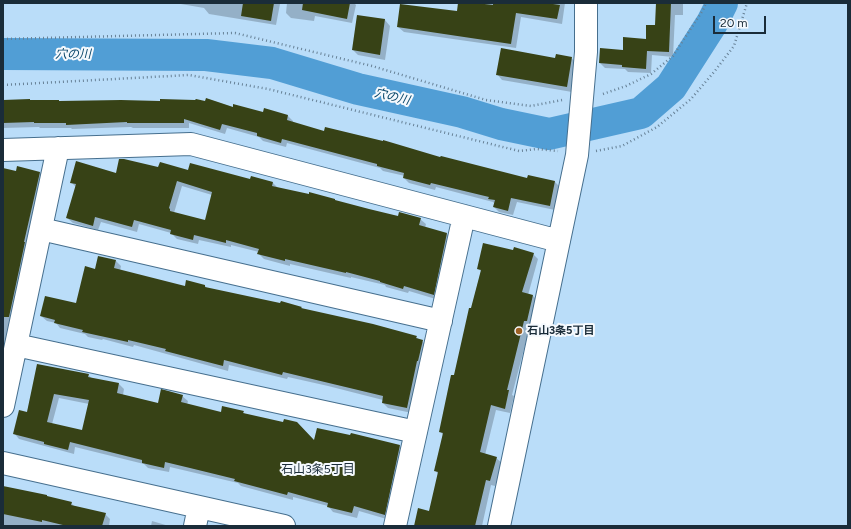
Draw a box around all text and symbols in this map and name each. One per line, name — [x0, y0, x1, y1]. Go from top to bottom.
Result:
scale bar — [715, 8, 768, 34]
text: 20 m — [720, 16, 748, 30]
water label: 穴の川 — [55, 47, 91, 61]
water label: 穴の川 — [373, 86, 411, 108]
place label: 石山3条5丁目 — [527, 324, 595, 338]
marker: 石山3条5丁目 — [514, 326, 524, 336]
district label: 石山3条5丁目 — [281, 462, 355, 476]

